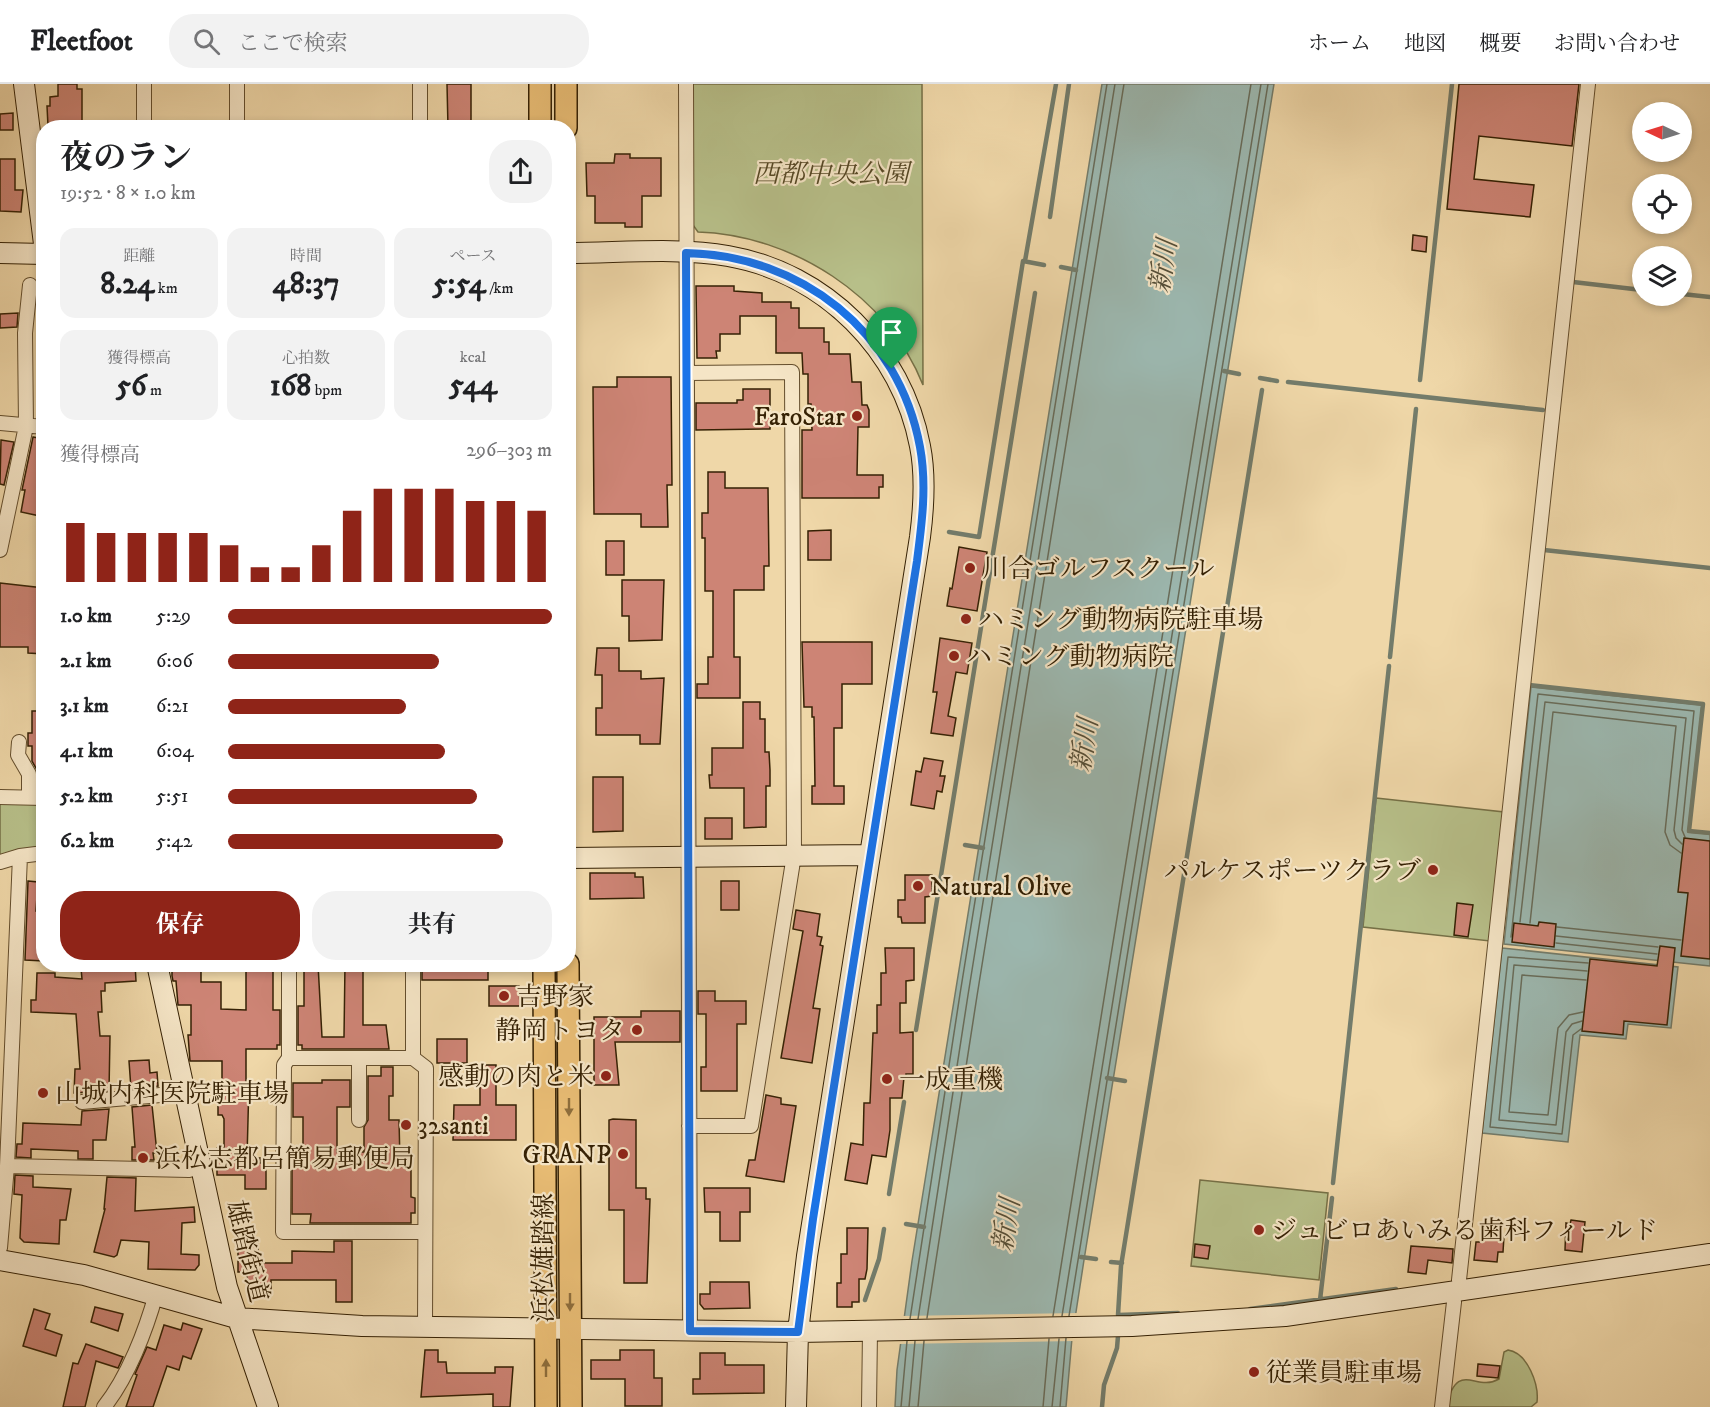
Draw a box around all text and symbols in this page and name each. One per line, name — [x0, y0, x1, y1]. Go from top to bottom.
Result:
search box — [169, 14, 589, 68]
text: Fleetfoot — [30, 24, 133, 59]
icon: search — [190, 25, 223, 58]
text: ここで検索 — [238, 30, 348, 57]
text: ホーム — [1308, 31, 1371, 57]
text: 地図 — [1404, 31, 1446, 57]
text: 概要 — [1479, 31, 1521, 57]
text: お問い合わせ — [1554, 31, 1680, 57]
north arrow — [1632, 102, 1692, 162]
map controls — [1632, 102, 1692, 306]
text: 夜のラン — [60, 138, 192, 179]
button: share — [489, 140, 552, 203]
park label: 西都中央公園 — [753, 158, 913, 191]
button: locate — [1632, 174, 1692, 234]
text: 19:52 · 8 × 1.0 km — [60, 181, 196, 206]
water label: 新川 — [1143, 234, 1185, 295]
text: 距離 — [123, 246, 155, 266]
text: 時間 — [290, 246, 322, 266]
text: ペース — [449, 246, 497, 266]
button: layers — [1632, 246, 1692, 306]
text: 8.24 — [100, 266, 154, 303]
text: 48:37 — [272, 266, 340, 303]
text: 5:54 — [432, 266, 486, 303]
text: km — [154, 278, 178, 298]
text: /km — [486, 278, 514, 298]
pin — [866, 307, 917, 369]
icon: arrive — [875, 316, 908, 349]
text: kcal — [460, 347, 486, 367]
text: 獲得標高 — [107, 348, 171, 368]
text: 心拍数 — [282, 348, 330, 368]
text: 544 — [449, 367, 497, 404]
text: 56 — [116, 368, 147, 405]
text: 168 — [270, 368, 311, 405]
text: m — [147, 380, 162, 400]
text: bpm — [311, 380, 342, 400]
place label: FaroStar — [754, 401, 845, 434]
marker: FaroStar — [850, 409, 864, 423]
text: 296–303 m — [466, 438, 552, 463]
text: 獲得標高 — [60, 443, 140, 468]
place label: 川合ゴルフスクール — [982, 553, 1214, 586]
marker: 川合ゴルフスクール — [963, 561, 977, 575]
text: 1.0 km — [60, 604, 112, 629]
text: 5:29 — [156, 604, 191, 629]
place label: ハミング動物病院駐車場 — [978, 604, 1263, 637]
marker: ハミング動物病院駐車場 — [959, 612, 973, 626]
place label: ハミング動物病院 — [966, 641, 1173, 674]
text: 2.1 km — [60, 649, 111, 674]
text: 6:06 — [156, 649, 193, 674]
marker: ハミング動物病院 — [947, 649, 961, 663]
text: 3.1 km — [60, 694, 109, 719]
text: 6:21 — [156, 694, 189, 719]
water label: 新川 — [1064, 713, 1106, 774]
text: 4.1 km — [60, 739, 113, 764]
text: 6:04 — [156, 739, 194, 764]
text: 5.2 km — [60, 784, 113, 809]
text: 5:51 — [156, 784, 188, 809]
text: 6.2 km — [60, 829, 114, 854]
text: 5:42 — [156, 829, 193, 854]
place label: パルケスポーツクラブ — [1164, 855, 1421, 888]
marker: パルケスポーツクラブ — [1426, 863, 1440, 877]
place label: Natural Olive — [930, 871, 1072, 904]
marker: Natural Olive — [911, 879, 925, 893]
button: 保存 — [60, 891, 300, 960]
button: 共有 — [312, 891, 552, 960]
place label: 吉野家 — [516, 981, 594, 1014]
marker: 吉野家 — [497, 989, 511, 1003]
place label: 静岡トヨタ — [495, 1015, 625, 1048]
marker: 静岡トヨタ — [630, 1023, 644, 1037]
place label: 感動の肉と米 — [438, 1061, 594, 1094]
place label: 一成重機 — [899, 1064, 1003, 1097]
marker: 感動の肉と米 — [599, 1069, 613, 1083]
marker: 一成重機 — [880, 1072, 894, 1086]
place label: 山城内科医院駐車場 — [55, 1078, 289, 1111]
marker: 山城内科医院駐車場 — [36, 1086, 50, 1100]
one-way arrow — [564, 1097, 574, 1116]
place label: 32santi — [418, 1110, 489, 1143]
marker: 32santi — [399, 1118, 413, 1132]
place label: GRANP — [523, 1139, 611, 1172]
place label: 浜松志都呂簡易郵便局 — [155, 1143, 415, 1176]
marker: GRANP — [616, 1147, 630, 1161]
marker: 浜松志都呂簡易郵便局 — [136, 1151, 150, 1165]
street label: 浜松雄踏線 — [528, 1193, 561, 1323]
water label: 新川 — [986, 1193, 1028, 1254]
street label: 雄踏街道 — [218, 1197, 275, 1306]
place label: ジュビロあいみる歯科フィールド — [1271, 1215, 1658, 1248]
marker: ジュビロあいみる歯科フィールド — [1252, 1223, 1266, 1237]
one-way arrow — [565, 1292, 575, 1311]
place label: 従業員駐車場 — [1266, 1357, 1422, 1390]
one-way arrow — [541, 1358, 551, 1377]
marker: 従業員駐車場 — [1247, 1365, 1261, 1379]

